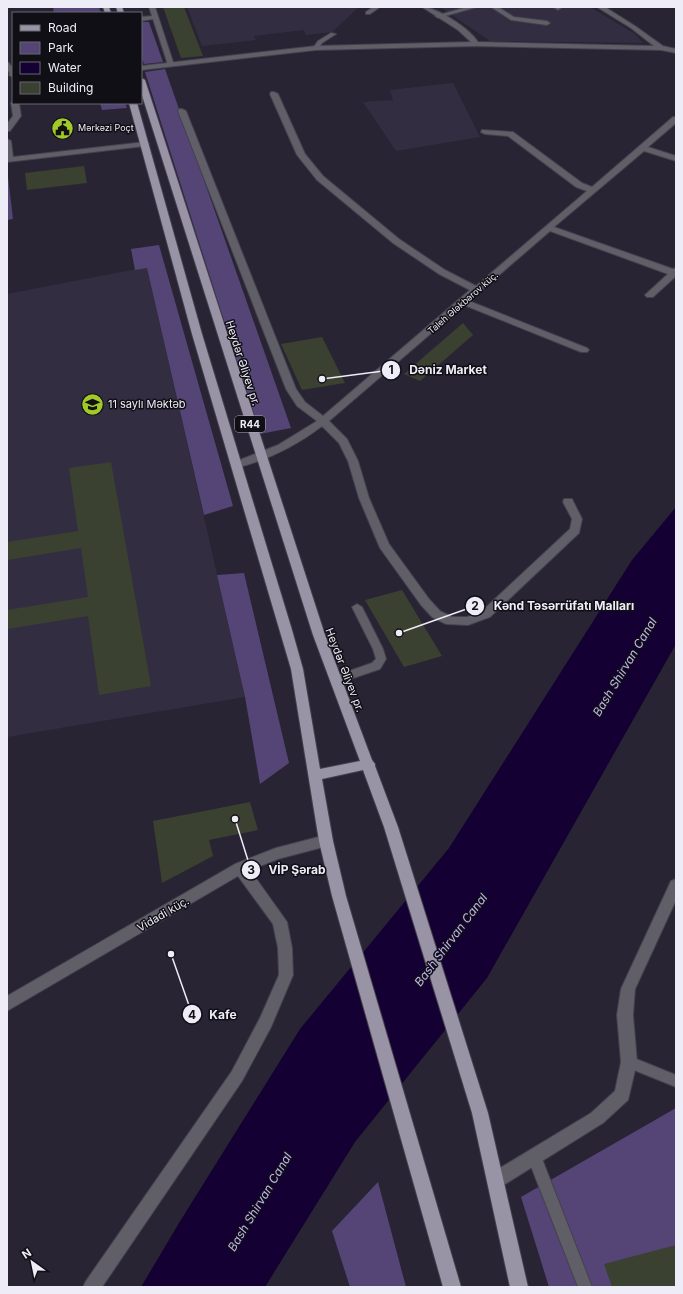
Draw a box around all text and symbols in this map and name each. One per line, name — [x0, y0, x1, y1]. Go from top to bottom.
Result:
legend — [12, 12, 142, 104]
text: Road — [48, 20, 77, 35]
text: Park — [48, 40, 74, 55]
text: Water — [48, 60, 82, 75]
text: Building — [48, 80, 93, 95]
public building icon: Mərkəzi Poçt — [49, 115, 75, 141]
place label: Mərkəzi Poçt — [78, 122, 134, 133]
street label: Taleh Ələkbərov küç. — [425, 269, 500, 336]
street label: Heydər Əliyev pr. — [223, 318, 263, 408]
callout: Dəniz Market — [381, 358, 494, 382]
text: 1 — [388, 362, 394, 377]
text: Dəniz Market — [409, 362, 487, 377]
school or university icon: 11 saylı Məktəb — [80, 391, 106, 417]
place label: 11 saylı Məktəb — [108, 397, 186, 411]
road number: R44 — [235, 416, 265, 432]
callout: Kənd Təsərrüfatı Malları — [465, 594, 642, 618]
text: 2 — [471, 598, 479, 613]
text: Kənd Təsərrüfatı Malları — [494, 598, 634, 613]
water label: Bash Shirvan Canal — [589, 615, 660, 719]
street label: Heydər Əliyev pr. — [323, 626, 367, 714]
callout: VİP Şərab — [241, 858, 334, 882]
text: 3 — [247, 862, 255, 877]
text: VİP Şərab — [268, 862, 326, 877]
water label: Bash Shirvan Canal — [411, 890, 490, 989]
street label: Vidadi küç. — [135, 894, 191, 934]
callout: Kafe — [182, 1002, 245, 1026]
text: 4 — [188, 1007, 196, 1022]
text: Kafe — [209, 1007, 237, 1022]
water label: Bash Shirvan Canal — [224, 1150, 295, 1254]
north arrow — [12, 1242, 52, 1282]
text: N — [19, 1245, 34, 1262]

